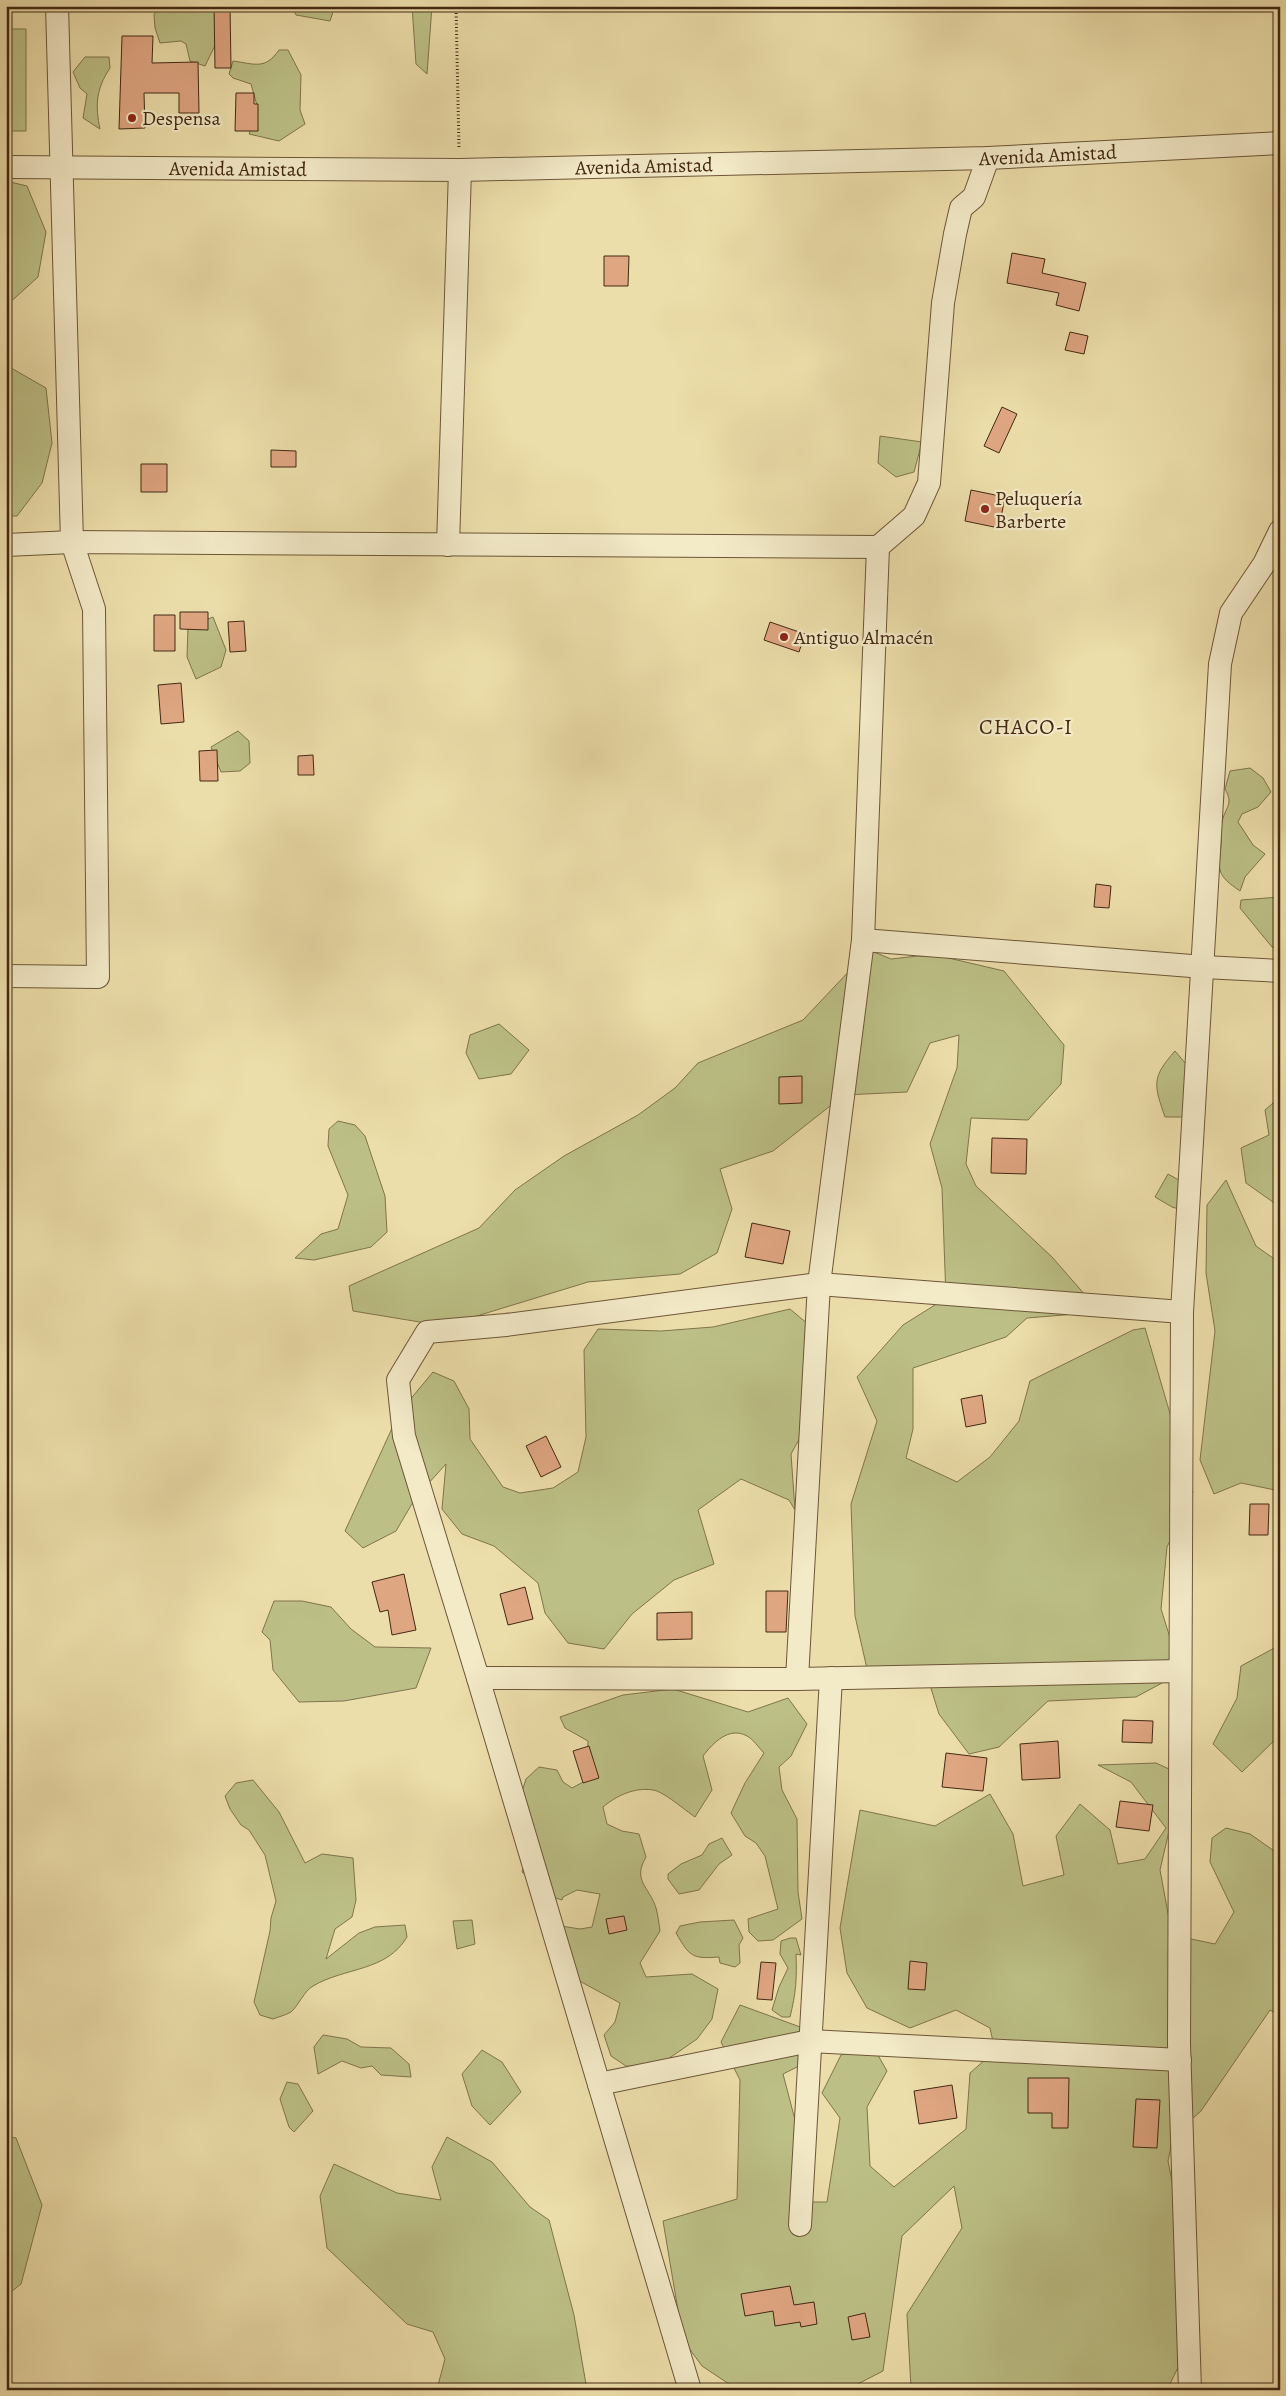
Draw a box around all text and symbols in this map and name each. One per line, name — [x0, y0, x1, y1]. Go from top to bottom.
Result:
place label: Despensa — [142, 105, 222, 132]
marker: Despensa — [126, 112, 138, 124]
street label: Avenida Amistad — [978, 138, 1118, 172]
street label: Avenida Amistad — [574, 151, 713, 181]
street label: Avenida Amistad — [168, 155, 307, 183]
place label: Peluquería Barberte — [995, 485, 1083, 535]
marker: Peluquería Barberte — [979, 503, 991, 515]
place label: Antiguo Almacén — [793, 624, 933, 651]
marker: Antiguo Almacén — [778, 631, 790, 643]
district label: CHACO-I — [979, 712, 1073, 742]

